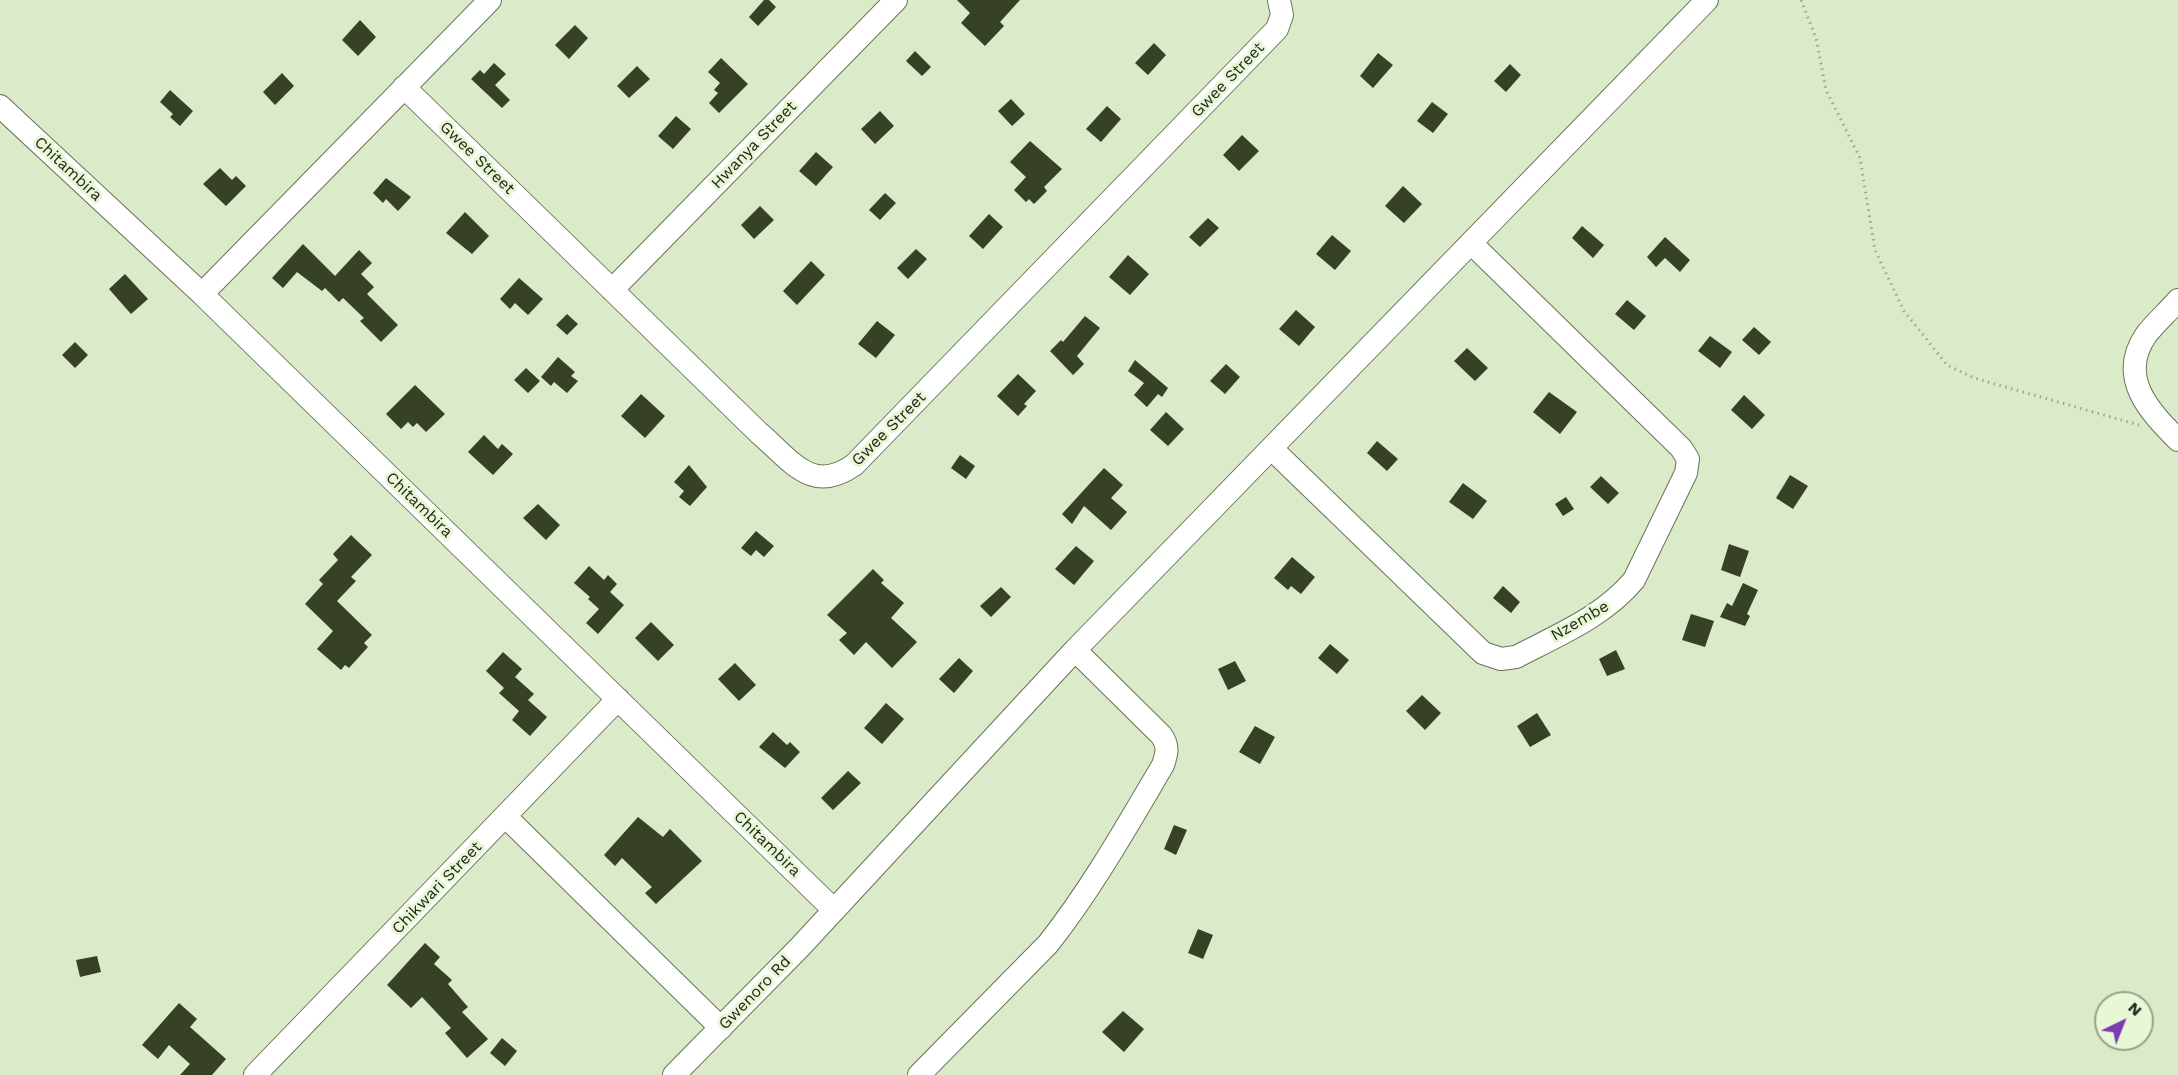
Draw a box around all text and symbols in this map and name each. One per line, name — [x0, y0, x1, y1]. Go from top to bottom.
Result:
street label: Gwee Street — [1187, 39, 1269, 121]
street label: Hwanya Street — [707, 97, 801, 193]
street label: Gwee Street — [436, 117, 518, 199]
street label: Chitambira — [30, 133, 106, 205]
street label: Gwee Street — [848, 388, 930, 470]
street label: Chitambira — [381, 468, 457, 542]
street label: Nzembe — [1548, 597, 1612, 645]
street label: Chitambira — [729, 807, 805, 881]
street label: Chikwari Street — [388, 838, 486, 938]
street label: Gwenoro Rd — [715, 952, 795, 1034]
north arrow — [2094, 991, 2154, 1051]
text: N — [2124, 998, 2146, 1020]

